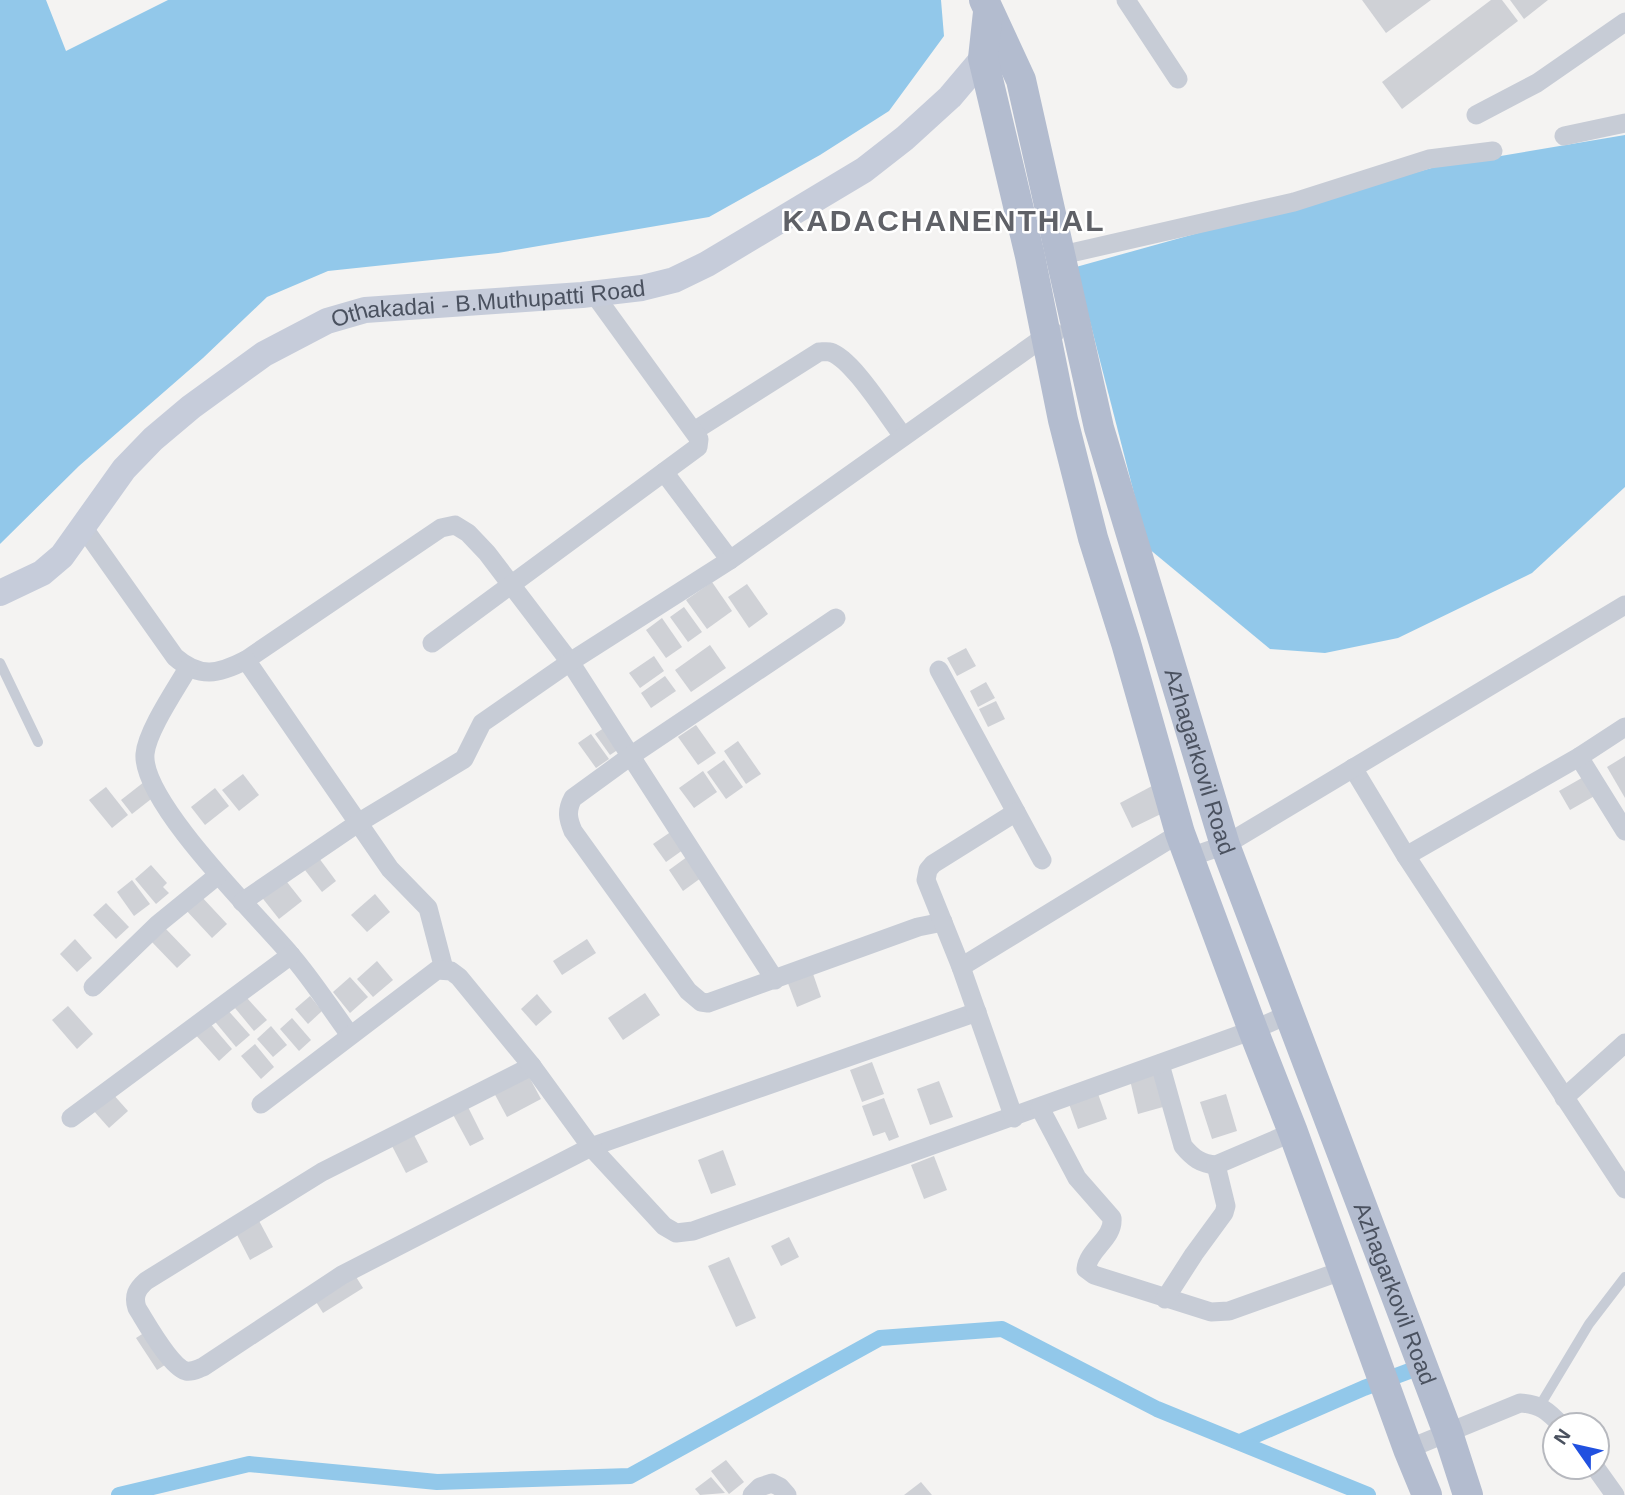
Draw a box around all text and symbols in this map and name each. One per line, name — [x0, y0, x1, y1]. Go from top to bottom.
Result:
district label: KADACHANENTHAL — [783, 204, 1105, 237]
street label: Othakadai - B.Muthupatti Road — [328, 275, 647, 332]
street label: Azhagarkovil Road — [1159, 665, 1240, 858]
street label: Azhagarkovil Road — [1349, 1199, 1441, 1388]
north arrow — [1541, 1411, 1611, 1481]
text: N — [1550, 1425, 1575, 1448]

